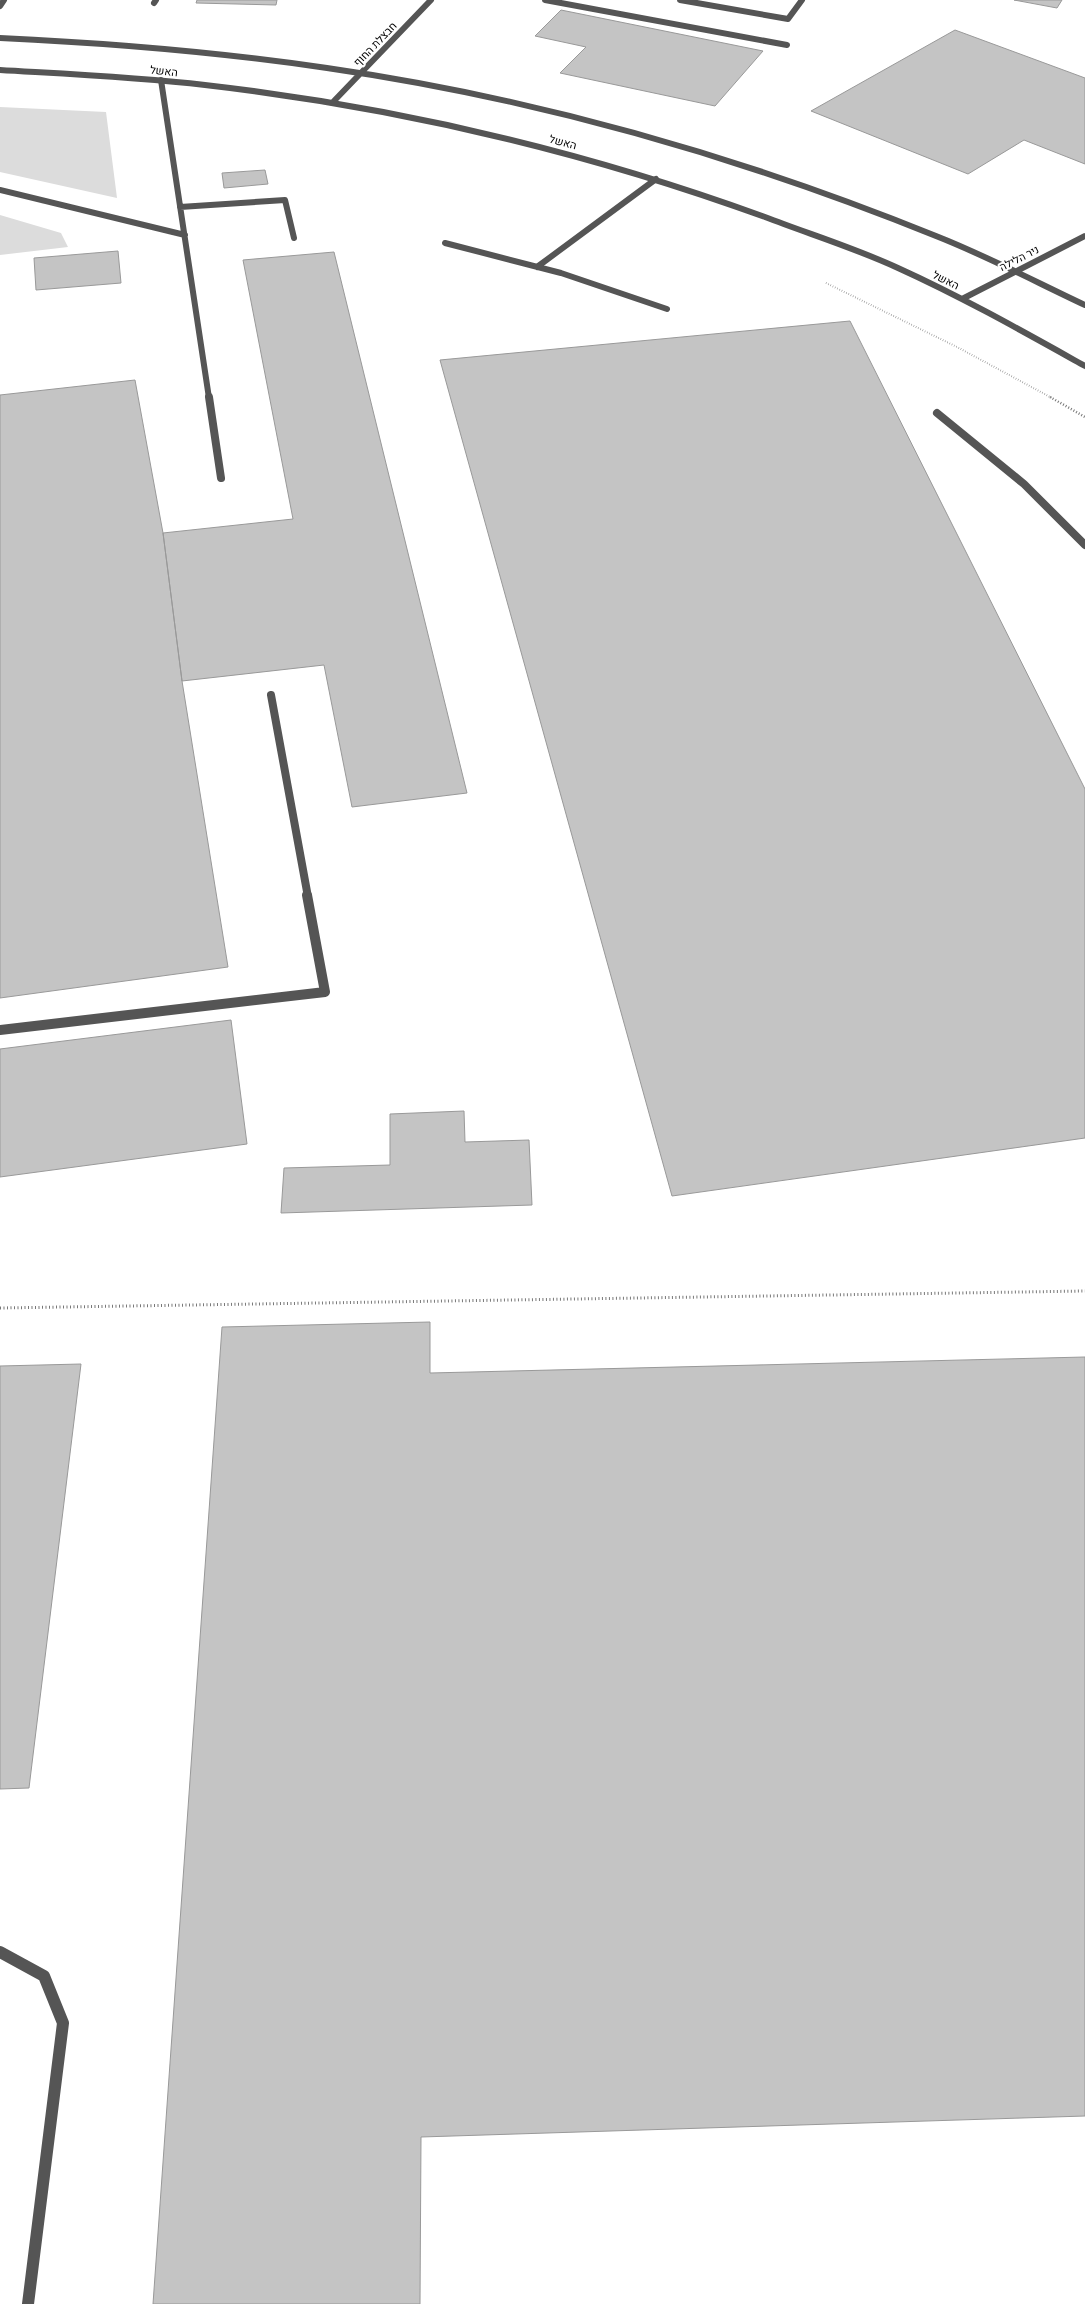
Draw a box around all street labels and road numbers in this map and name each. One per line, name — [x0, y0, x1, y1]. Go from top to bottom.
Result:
street label: חבצלת החוף — [350, 19, 400, 69]
street label: האשל — [149, 63, 179, 79]
street label: האשל — [548, 132, 578, 152]
street label: ניר הלילה — [997, 242, 1041, 274]
street label: האשל — [930, 268, 962, 292]

